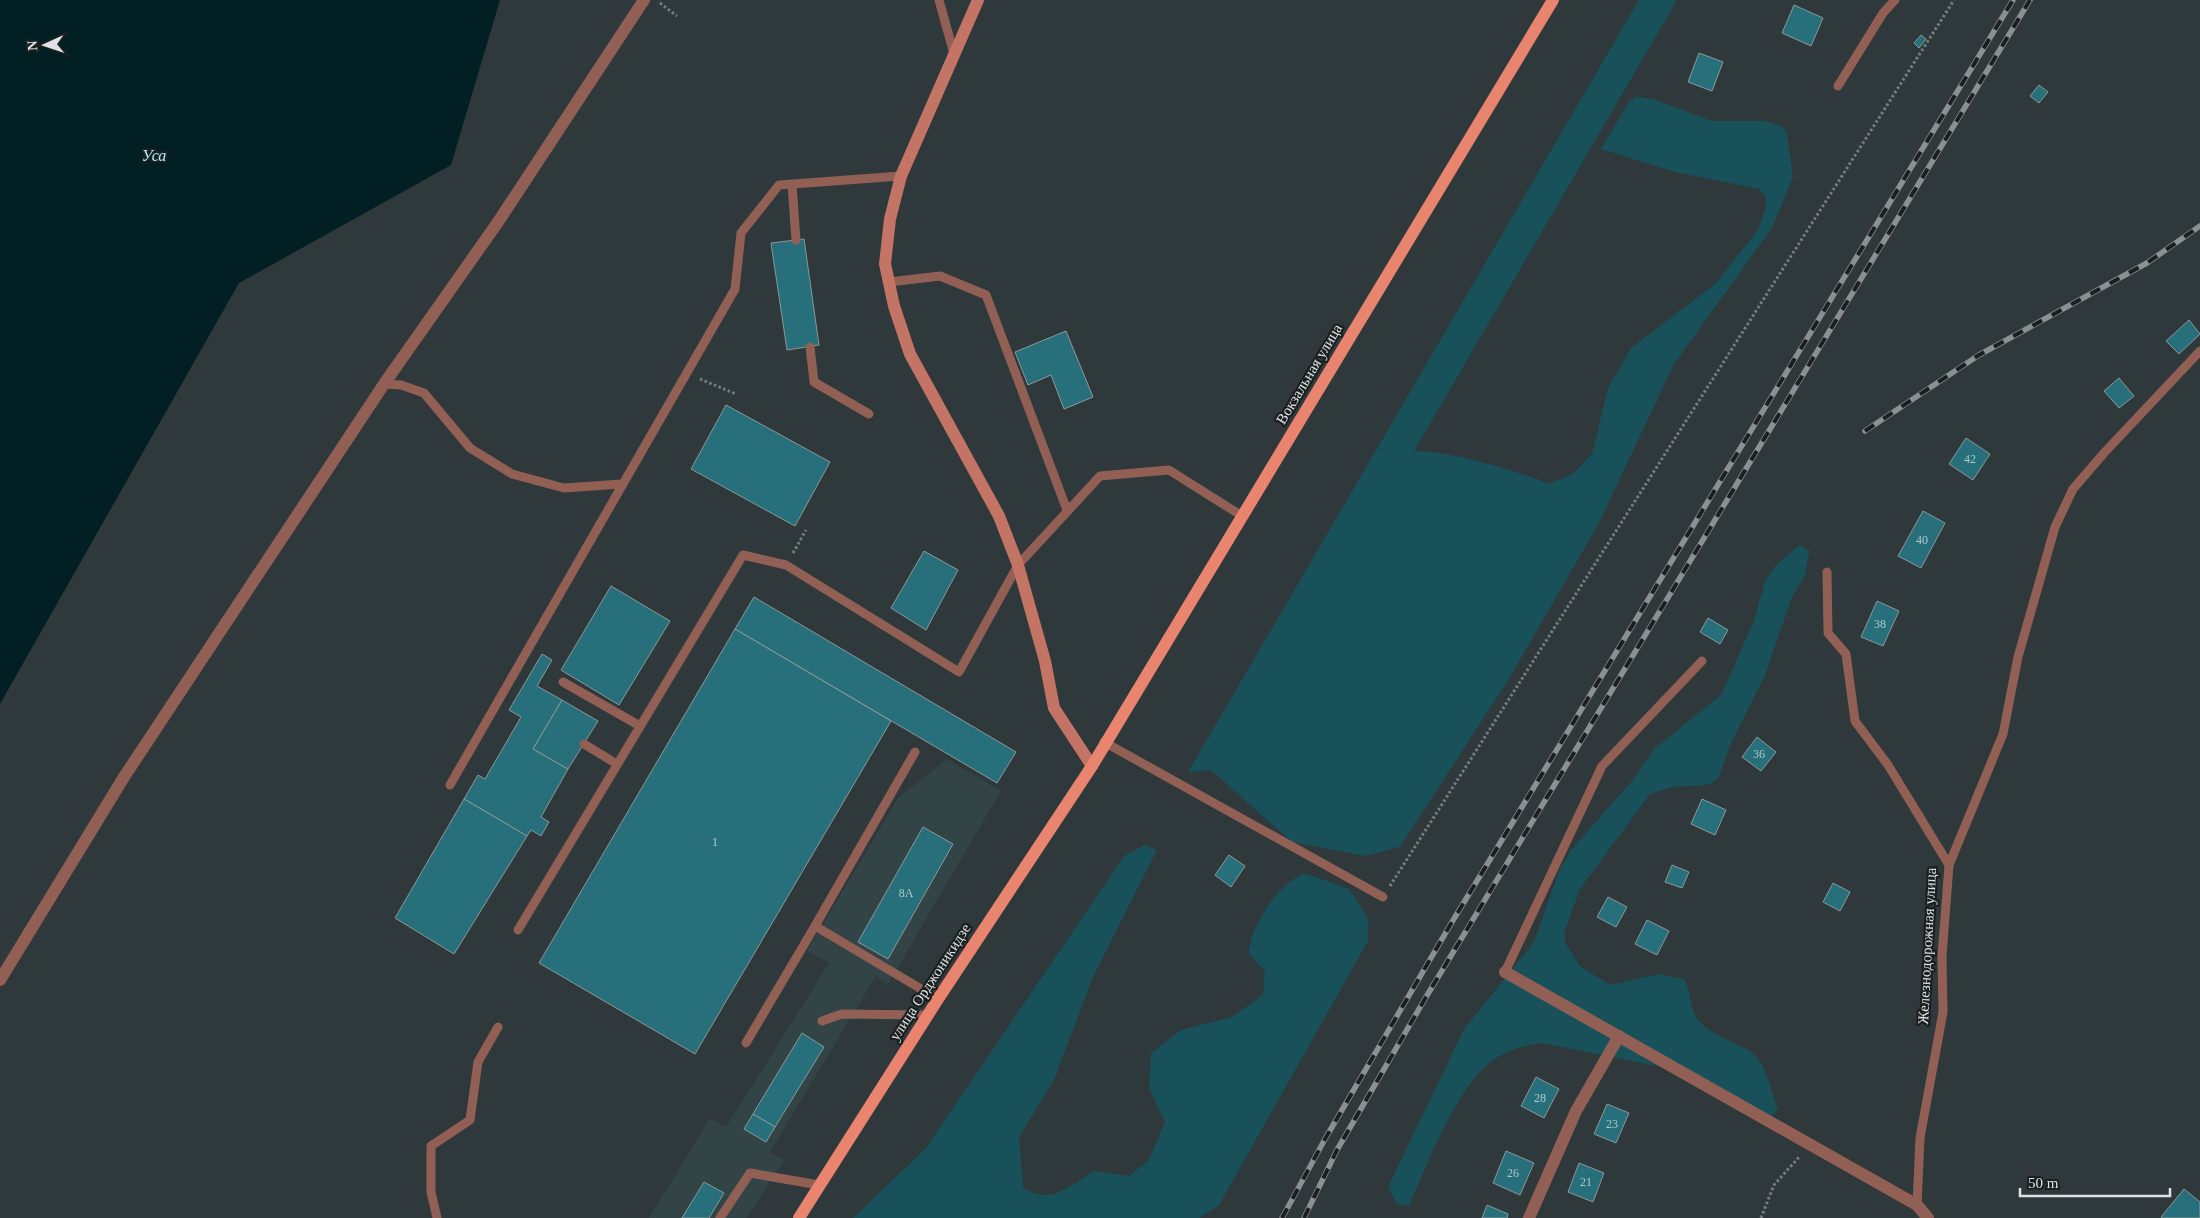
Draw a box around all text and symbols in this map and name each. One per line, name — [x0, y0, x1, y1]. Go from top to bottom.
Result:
north arrow — [20, 20, 70, 70]
text: N — [25, 40, 40, 51]
water label: Уса — [142, 147, 166, 164]
street label: Вокзальная улица — [1273, 321, 1345, 427]
house number: 42 — [1964, 452, 1976, 466]
house number: 40 — [1916, 533, 1928, 547]
house number: 38 — [1874, 617, 1886, 631]
house number: 36 — [1753, 747, 1765, 761]
house number: 1 — [712, 835, 718, 849]
street label: Железнодорожная улица — [1915, 867, 1939, 1025]
house number: 8А — [899, 886, 914, 900]
street label: улица Орджоникидзе — [886, 920, 974, 1043]
house number: 28 — [1534, 1091, 1546, 1105]
house number: 23 — [1606, 1117, 1618, 1131]
house number: 26 — [1507, 1166, 1519, 1180]
scale bar — [2020, 1166, 2170, 1198]
house number: 21 — [1580, 1175, 1592, 1189]
text: 50 m — [2028, 1175, 2059, 1191]

